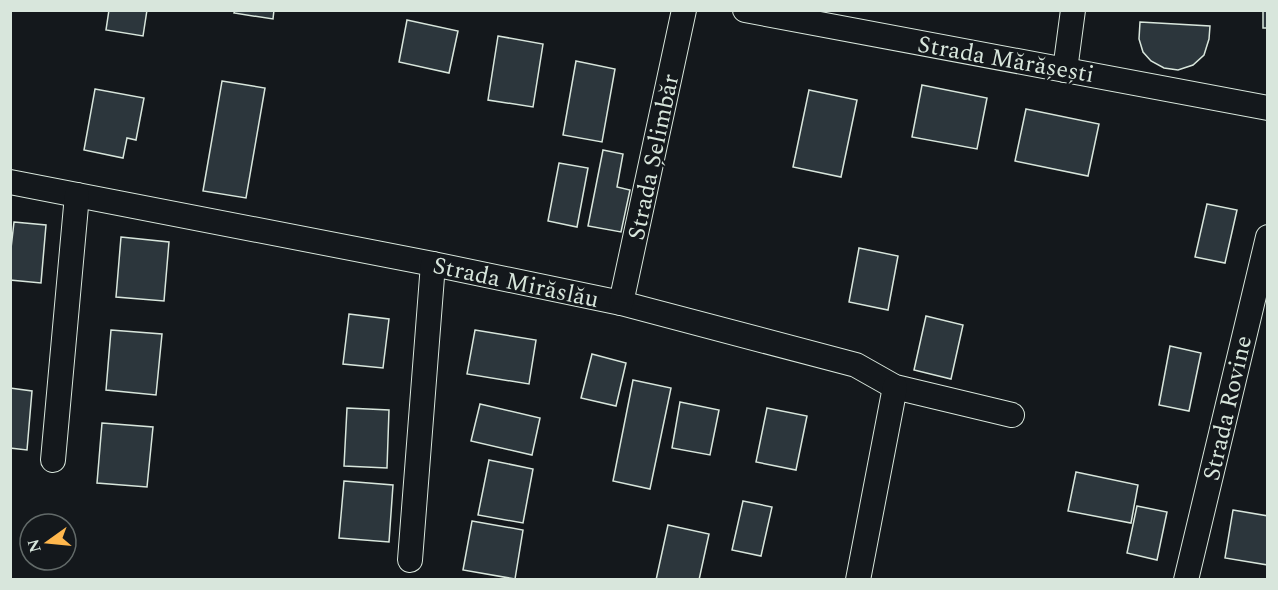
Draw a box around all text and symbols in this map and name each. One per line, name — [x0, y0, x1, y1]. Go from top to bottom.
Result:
street label: Strada Mărășești — [915, 27, 1097, 93]
street label: Strada Șelimbăr — [619, 71, 689, 244]
street label: Strada Mirăslău — [429, 248, 602, 318]
street label: Strada Rovine — [1194, 332, 1262, 484]
north arrow — [18, 512, 78, 572]
text: N — [21, 536, 48, 555]

